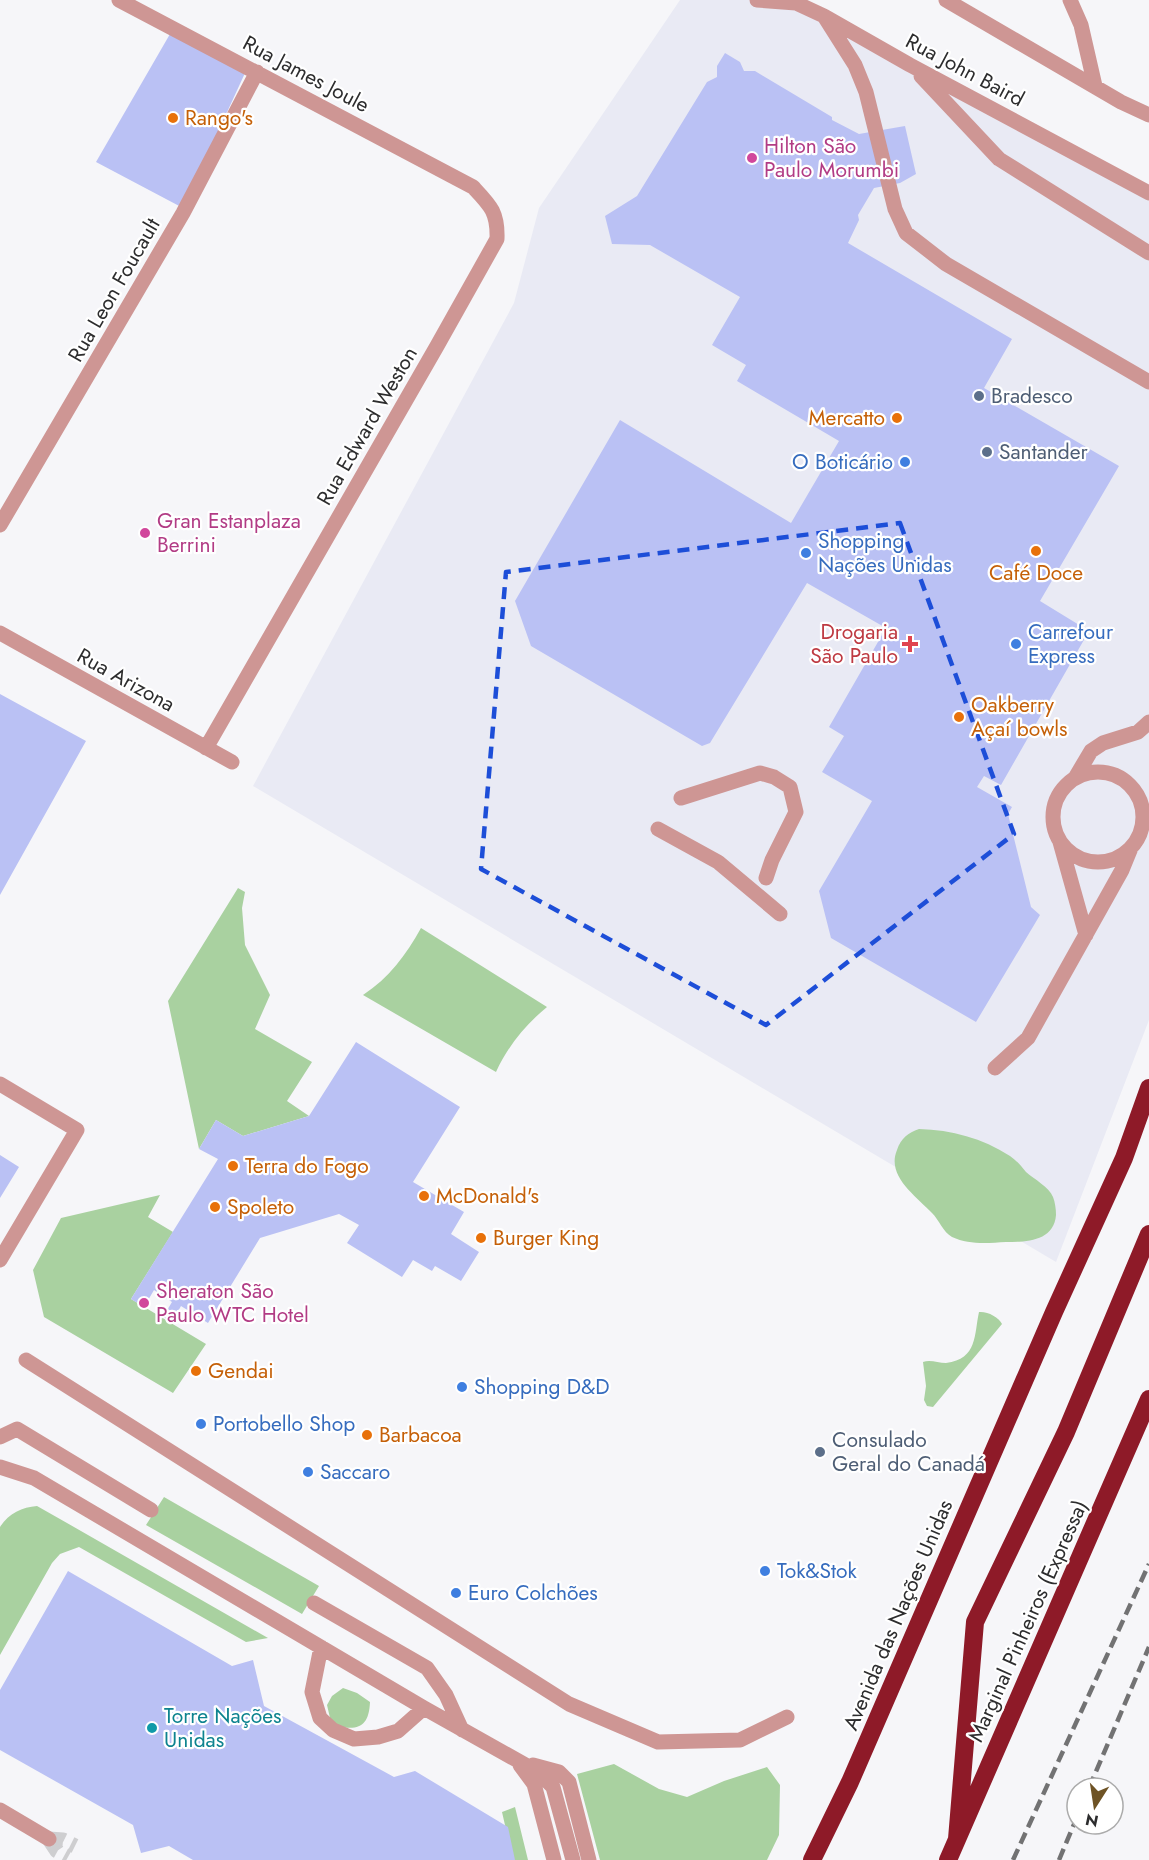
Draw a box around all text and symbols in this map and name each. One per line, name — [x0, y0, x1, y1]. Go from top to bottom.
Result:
street label: Rua John Baird — [900, 26, 1030, 114]
street label: Rua James Joule — [237, 28, 375, 120]
place label: Rango's — [185, 103, 253, 133]
marker: Rango's — [166, 111, 180, 125]
place label: Hilton São Paulo Morumbi — [764, 131, 899, 185]
marker: Hilton São Paulo Morumbi — [745, 151, 759, 165]
street label: Rua Leon Foucault — [61, 213, 167, 367]
street label: Rua Edward Weston — [309, 341, 425, 511]
place label: Bradesco — [991, 381, 1073, 411]
marker: Bradesco — [972, 389, 986, 403]
place label: Mercatto — [809, 403, 885, 433]
marker: Mercatto — [890, 411, 904, 425]
place label: Santander — [999, 437, 1089, 467]
marker: Santander — [980, 445, 994, 459]
place label: O Boticário — [792, 447, 893, 477]
marker: O Boticário — [898, 455, 912, 469]
place label: Gran Estanplaza Berrini — [157, 506, 301, 560]
marker: Gran Estanplaza Berrini — [138, 526, 152, 540]
place label: Shopping Nações Unidas — [818, 526, 952, 580]
marker: Café Doce — [1029, 544, 1043, 558]
marker: Shopping Nações Unidas — [799, 546, 813, 560]
place label: Café Doce — [989, 558, 1083, 588]
place label: Drogaria São Paulo — [810, 617, 898, 671]
place label: Carrefour Express — [1028, 617, 1114, 671]
marker: Drogaria São Paulo — [903, 637, 917, 651]
marker: Carrefour Express — [1009, 637, 1023, 651]
street label: Rua Arizona — [72, 641, 180, 719]
place label: Oakberry Açaí bowls — [971, 690, 1067, 744]
marker: Oakberry Açaí bowls — [952, 710, 966, 724]
place label: Terra do Fogo — [245, 1151, 369, 1181]
marker: Terra do Fogo — [226, 1159, 240, 1173]
place label: McDonald's — [436, 1181, 539, 1211]
marker: McDonald's — [417, 1189, 431, 1203]
place label: Spoleto — [227, 1192, 294, 1222]
marker: Spoleto — [208, 1200, 222, 1214]
place label: Burger King — [493, 1223, 599, 1253]
marker: Burger King — [474, 1231, 488, 1245]
place label: Sheraton São Paulo WTC Hotel — [156, 1276, 309, 1330]
marker: Sheraton São Paulo WTC Hotel — [137, 1296, 151, 1310]
place label: Gendai — [208, 1356, 274, 1386]
marker: Gendai — [189, 1364, 203, 1378]
place label: Shopping D&D — [474, 1372, 609, 1402]
marker: Shopping D&D — [455, 1380, 469, 1394]
place label: Portobello Shop — [213, 1409, 355, 1439]
marker: Portobello Shop — [194, 1417, 208, 1431]
place label: Barbacoa — [379, 1420, 462, 1450]
place label: Consulado Geral do Canadá — [832, 1425, 985, 1479]
marker: Barbacoa — [360, 1428, 374, 1442]
marker: Consulado Geral do Canadá — [813, 1445, 827, 1459]
place label: Saccaro — [320, 1457, 390, 1487]
marker: Saccaro — [301, 1465, 315, 1479]
street label: Avenida das Nações Unidas — [836, 1495, 960, 1735]
street label: Marginal Pinheiros (Expressa) — [961, 1495, 1095, 1747]
place label: Tok&Stok — [777, 1556, 858, 1586]
marker: Tok&Stok — [758, 1564, 772, 1578]
place label: Euro Colchões — [468, 1578, 598, 1608]
marker: Euro Colchões — [449, 1586, 463, 1600]
place label: Torre Nações Unidas — [164, 1701, 282, 1755]
marker: Torre Nações Unidas — [145, 1721, 159, 1735]
north arrow — [1065, 1776, 1125, 1836]
text: N — [1083, 1808, 1101, 1833]

